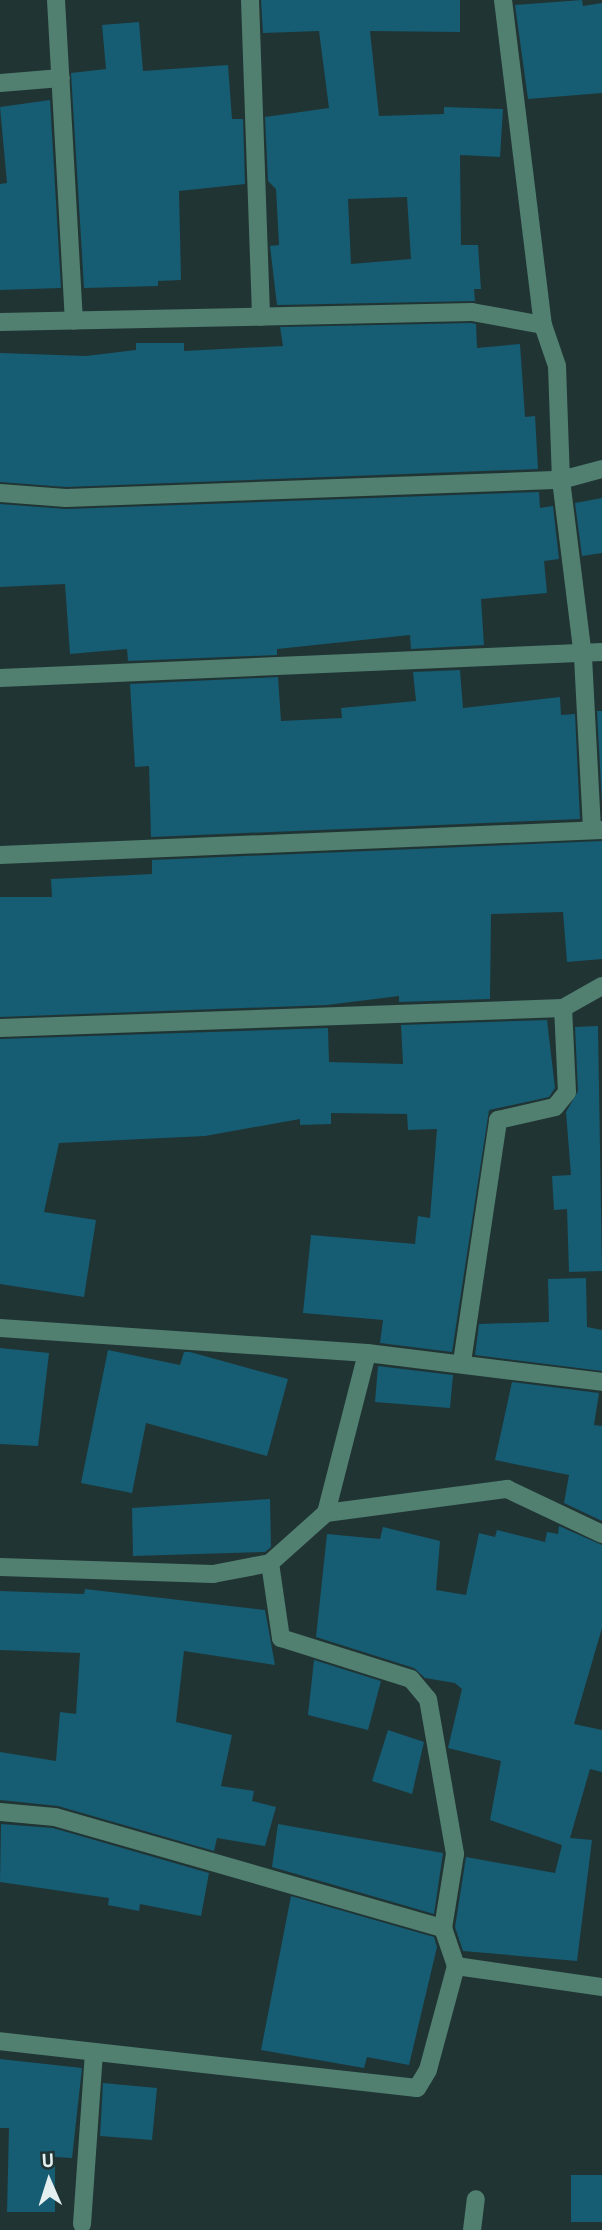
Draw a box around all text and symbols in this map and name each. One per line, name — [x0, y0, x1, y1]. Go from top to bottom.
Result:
north arrow — [14, 2146, 84, 2216]
text: U — [41, 2148, 54, 2172]

